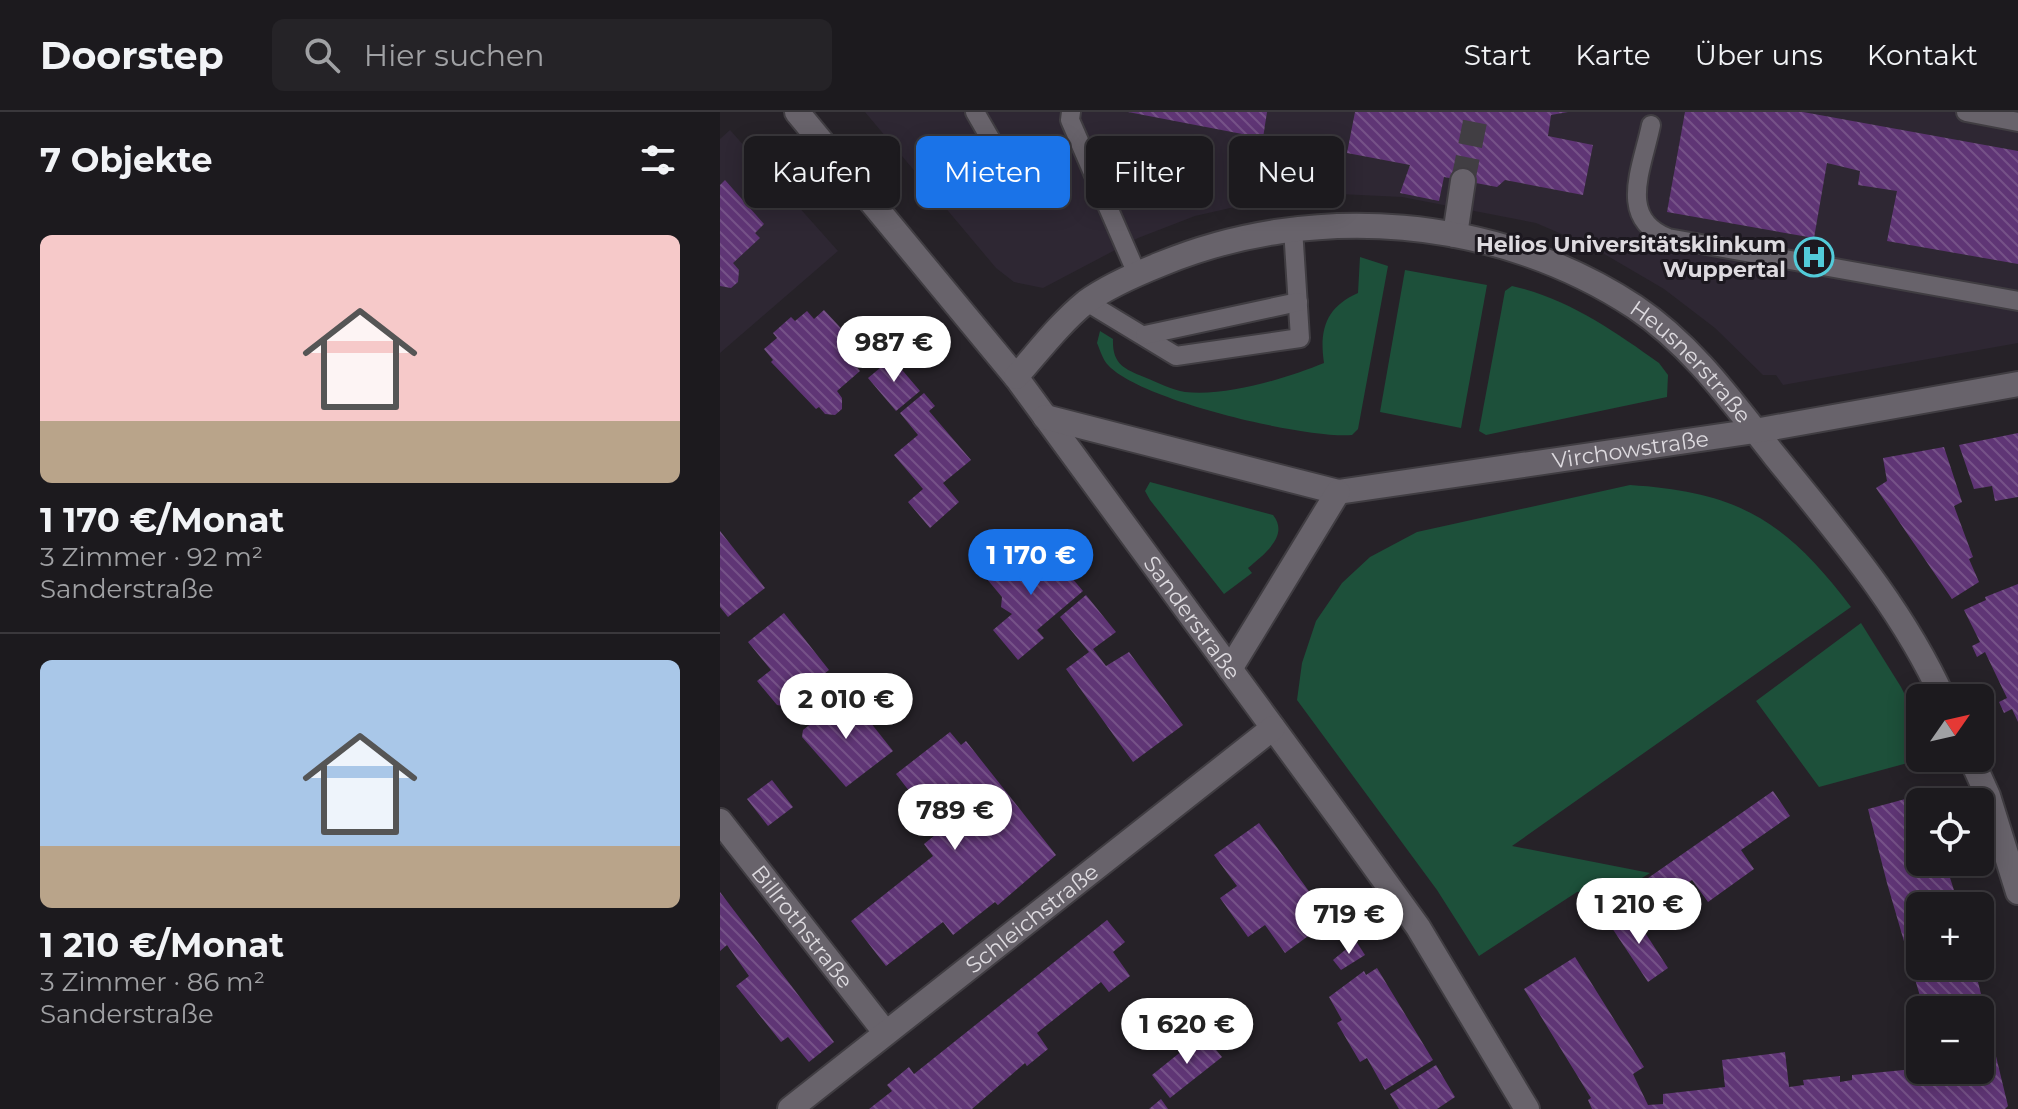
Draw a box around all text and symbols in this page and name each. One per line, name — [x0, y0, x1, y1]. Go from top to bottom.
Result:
search box — [272, 19, 832, 91]
text: Doorstep — [40, 32, 224, 79]
icon: search — [300, 33, 344, 77]
text: Hier suchen — [364, 37, 544, 74]
text: Start — [1464, 38, 1531, 72]
text: Karte — [1575, 38, 1651, 72]
text: Über uns — [1695, 38, 1823, 72]
text: Kontakt — [1867, 38, 1978, 72]
chip: Kaufen — [744, 136, 900, 208]
chip: Mieten — [916, 136, 1070, 208]
chip: Filter — [1086, 136, 1213, 208]
chip: Neu — [1229, 136, 1344, 208]
icon: filters — [636, 138, 680, 182]
text: 7 Objekte — [40, 139, 212, 181]
place label: Helios Universitätsklinkum Wuppertal — [1476, 231, 1786, 283]
hospital icon: Helios Universitätsklinkum Wuppertal — [1793, 236, 1835, 278]
icon: home — [288, 287, 432, 431]
street label: Heusnerstraße — [1625, 294, 1757, 428]
pin: 987 € — [838, 316, 950, 384]
text: 987 € — [855, 326, 933, 358]
street label: Virchowstraße — [1550, 424, 1710, 474]
text: 1 170 €/Monat — [40, 499, 284, 541]
pin: 1 170 € — [957, 529, 1105, 597]
text: 1 170 € — [986, 539, 1076, 571]
text: 3 Zimmer · 92 m² — [40, 541, 263, 573]
street label: Sanderstraße — [1138, 550, 1247, 685]
text: Sanderstraße — [40, 573, 214, 605]
pin: 2 010 € — [772, 673, 920, 741]
text: 2 010 € — [798, 683, 894, 715]
north arrow — [1906, 684, 1994, 772]
map controls — [1906, 684, 1994, 1084]
icon: home — [288, 712, 432, 856]
pin: 789 € — [899, 784, 1011, 852]
button: locate — [1906, 788, 1994, 876]
text: 789 € — [916, 794, 994, 826]
street label: Schleichstraße — [960, 858, 1104, 979]
street label: Billrothstraße — [746, 860, 859, 994]
pin: 1 210 € — [1565, 878, 1713, 946]
pin: 719 € — [1293, 888, 1405, 956]
text: 1 210 € — [1594, 888, 1684, 920]
button: + — [1906, 892, 1994, 980]
text: 719 € — [1313, 898, 1385, 930]
text: 1 210 €/Monat — [40, 924, 284, 966]
text: 3 Zimmer · 86 m² — [40, 966, 265, 998]
button: − — [1906, 996, 1994, 1084]
text: Sanderstraße — [40, 998, 214, 1030]
pin: 1 620 € — [1113, 998, 1261, 1066]
text: 1 620 € — [1139, 1008, 1235, 1040]

